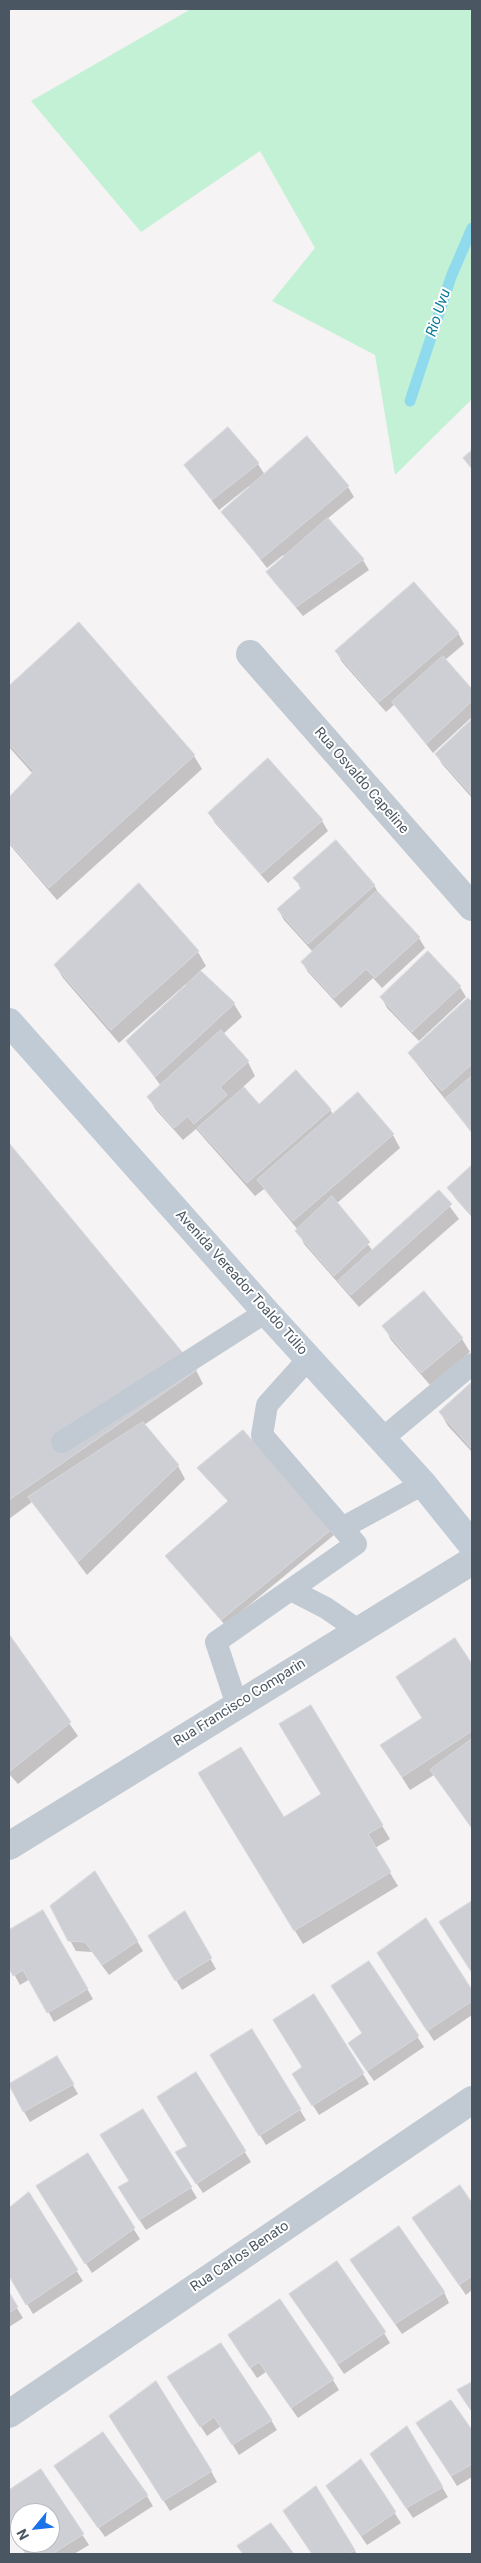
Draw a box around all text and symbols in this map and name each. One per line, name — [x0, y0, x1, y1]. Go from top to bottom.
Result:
water label: Rio Uvu — [423, 287, 455, 339]
street label: Rua Osvaldo Capeline — [310, 724, 412, 838]
street label: Avenida Vereador Toaldo Túlio — [172, 1207, 310, 1359]
street label: Rua Francisco Comparin — [171, 1656, 309, 1750]
street label: Rua Carlos Benato — [188, 2218, 292, 2296]
north arrow — [10, 2503, 60, 2553]
text: N — [13, 2526, 32, 2543]

